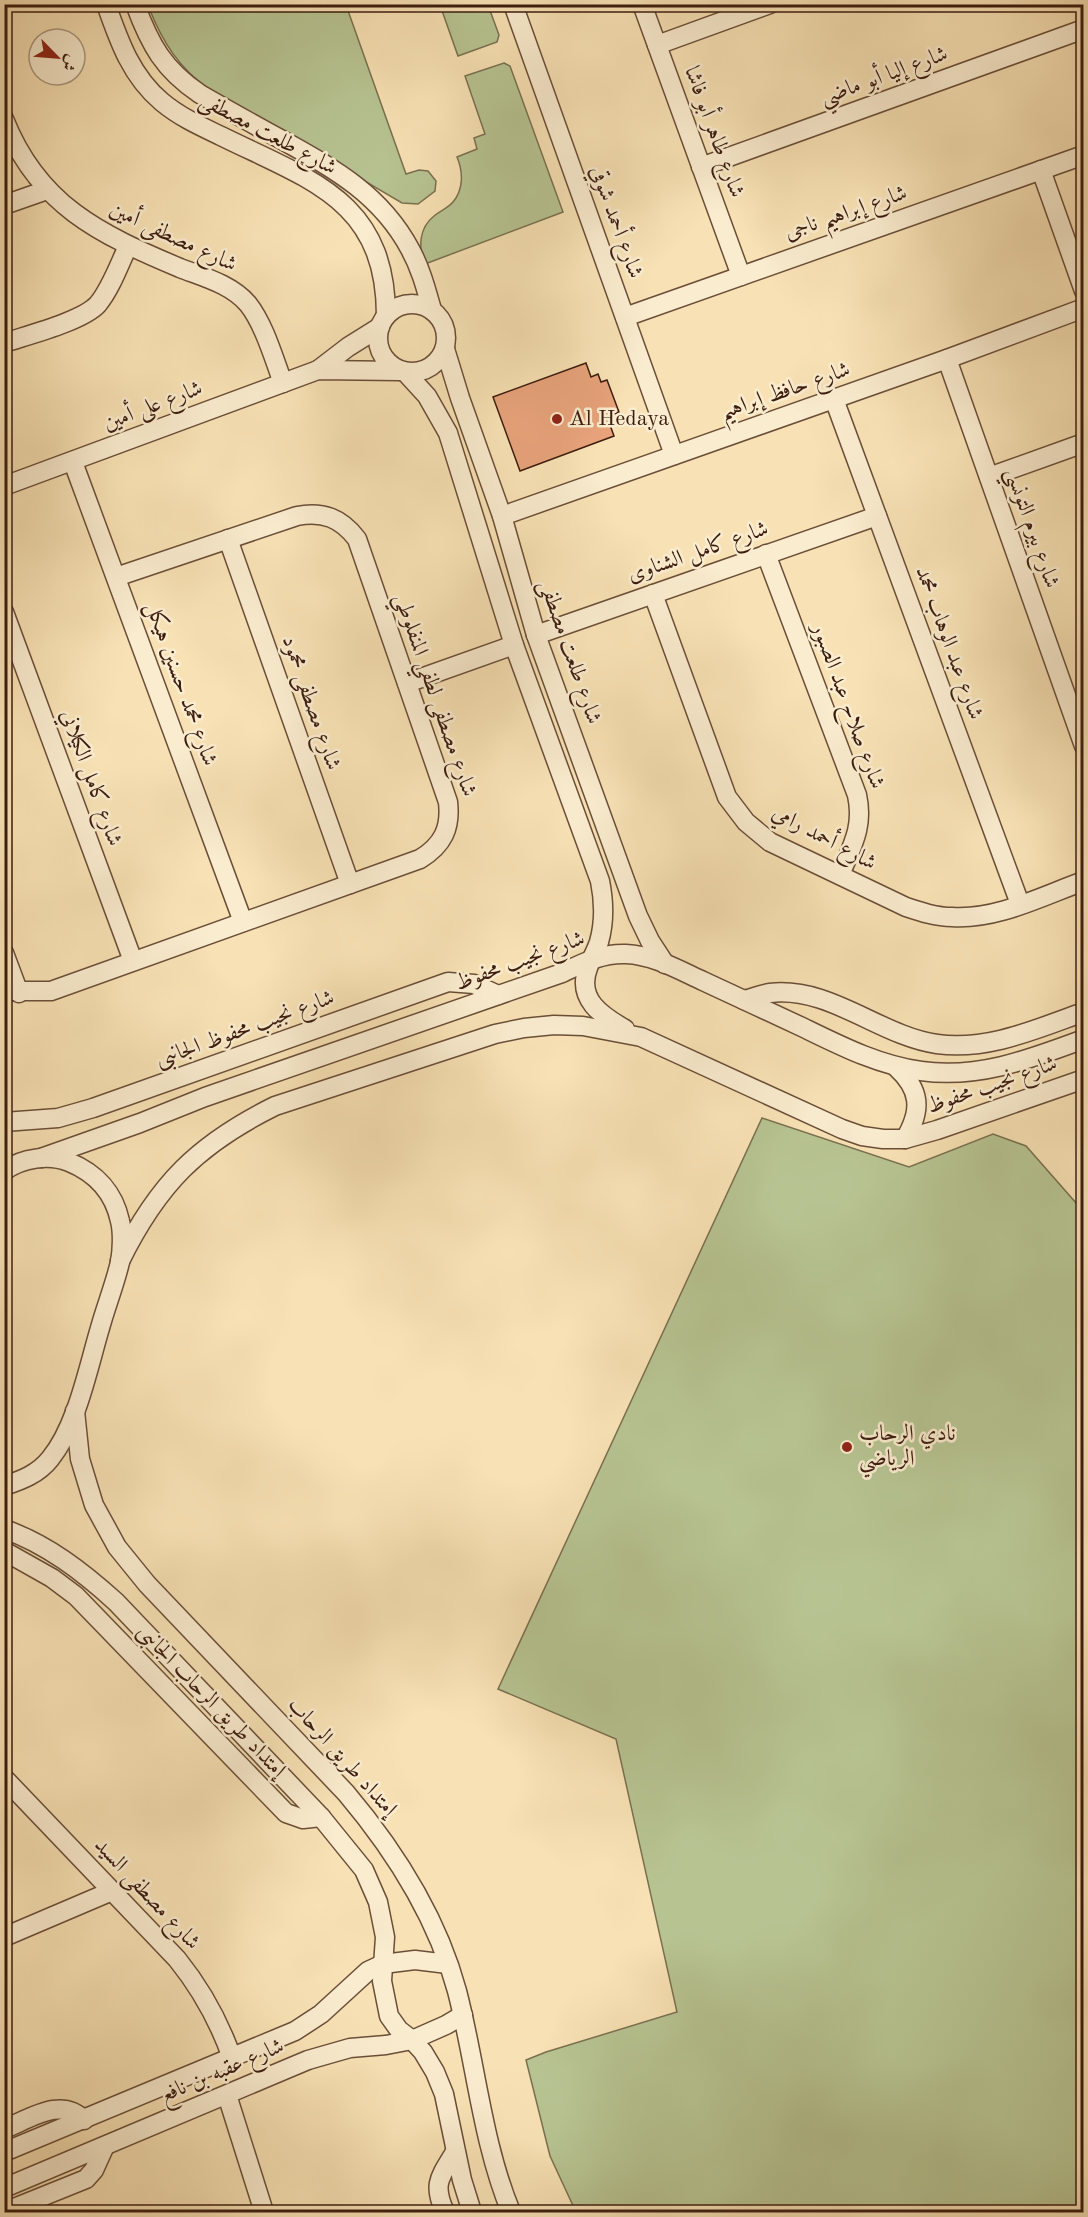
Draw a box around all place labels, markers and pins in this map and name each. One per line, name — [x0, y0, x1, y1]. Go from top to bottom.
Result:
place label: Al Hedaya — [569, 408, 669, 430]
marker: Al Hedaya — [550, 412, 564, 426]
place label: نادي الرحاب الرياضي — [859, 1423, 956, 1478]
marker: نادي الرحاب الرياضي — [840, 1440, 854, 1454]

